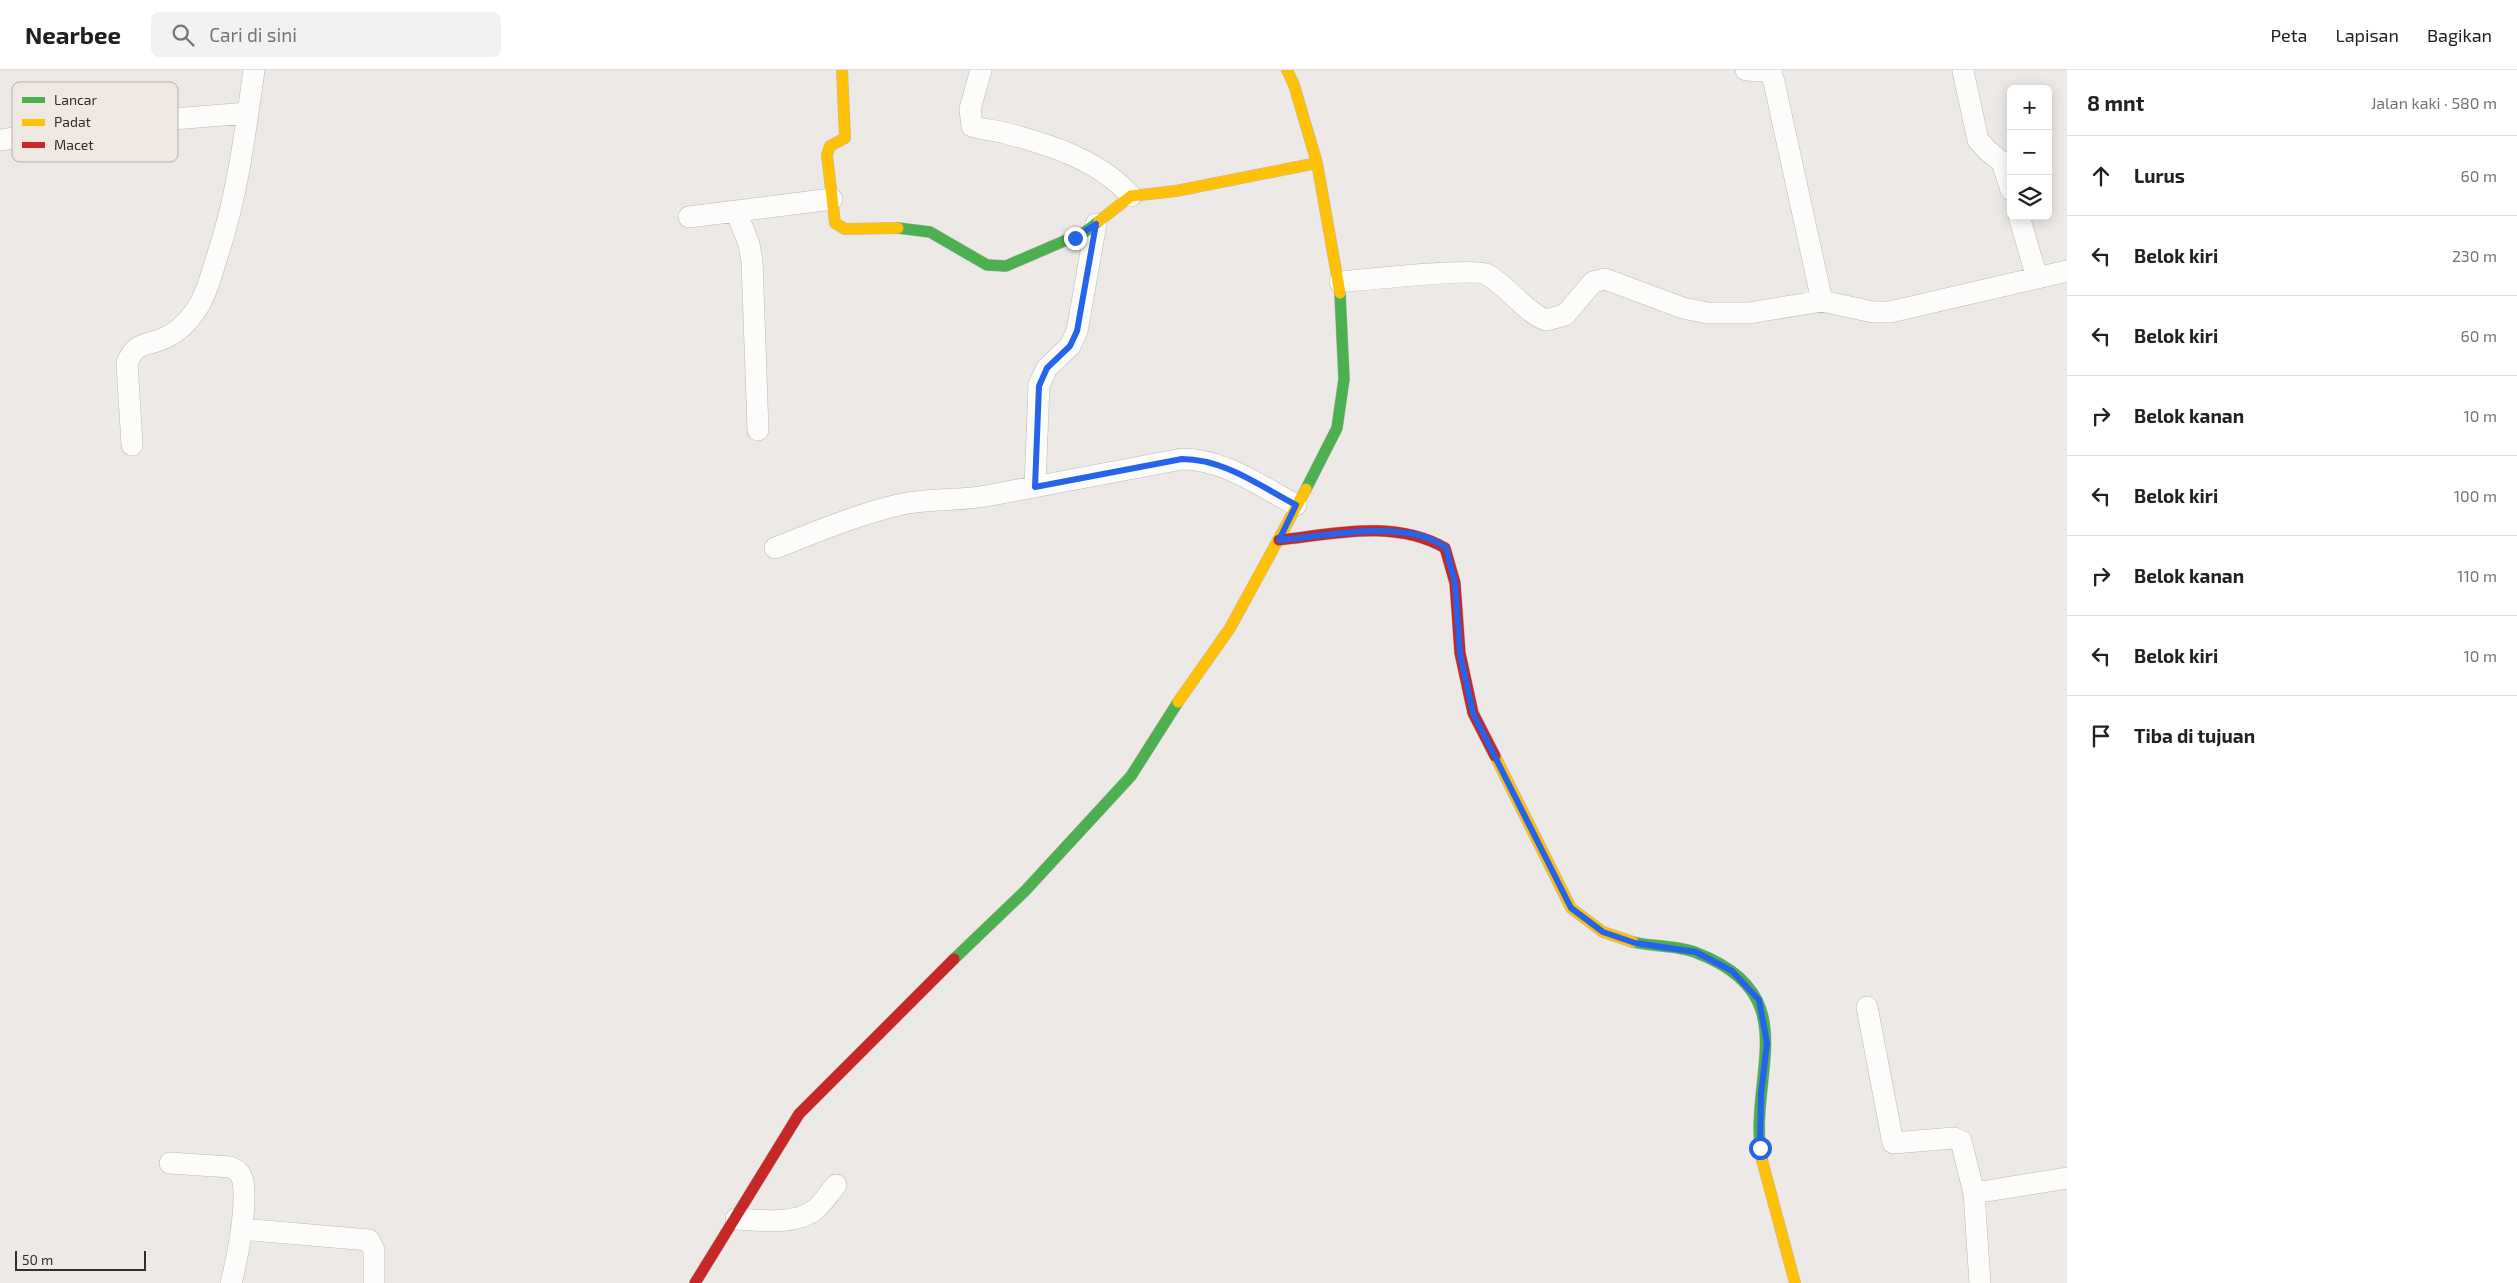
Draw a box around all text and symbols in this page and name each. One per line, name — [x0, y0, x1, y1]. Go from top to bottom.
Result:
search box — [151, 12, 501, 57]
text: Nearbee — [25, 20, 121, 49]
icon: search — [169, 21, 197, 49]
text: Cari di sini — [209, 23, 297, 46]
text: Peta — [2270, 24, 2307, 46]
text: Lapisan — [2335, 24, 2399, 46]
text: Bagikan — [2427, 24, 2492, 46]
legend — [12, 82, 178, 162]
map controls — [2007, 85, 2052, 220]
button: + — [2007, 85, 2052, 130]
text: 8 mnt — [2087, 90, 2144, 115]
text: Lancar — [54, 91, 98, 108]
text: Jalan kaki · 580 m — [2371, 93, 2497, 112]
text: Padat — [54, 113, 91, 130]
button: − — [2007, 130, 2052, 175]
text: Macet — [54, 136, 94, 153]
icon: ahead — [2087, 162, 2115, 190]
text: Lurus — [2134, 164, 2185, 187]
text: 60 m — [2461, 166, 2497, 185]
button: layers — [2007, 175, 2052, 220]
route end — [1064, 227, 1087, 250]
icon: left — [2087, 242, 2115, 270]
text: Belok kiri — [2134, 244, 2218, 267]
text: 230 m — [2452, 246, 2497, 265]
icon: left — [2087, 322, 2115, 350]
text: Belok kiri — [2134, 324, 2218, 347]
text: 60 m — [2461, 326, 2497, 345]
icon: right — [2087, 402, 2115, 430]
text: Belok kanan — [2134, 404, 2244, 427]
text: 10 m — [2463, 406, 2497, 425]
icon: left — [2087, 482, 2115, 510]
text: Belok kiri — [2134, 484, 2218, 507]
text: 100 m — [2454, 486, 2497, 505]
icon: right — [2087, 562, 2115, 590]
text: Belok kanan — [2134, 564, 2244, 587]
text: 110 m — [2457, 566, 2497, 585]
icon: left — [2087, 642, 2115, 670]
text: Belok kiri — [2134, 644, 2218, 667]
text: 10 m — [2463, 646, 2497, 665]
icon: arrive — [2087, 722, 2115, 750]
text: Tiba di tujuan — [2134, 724, 2255, 747]
route start — [1749, 1137, 1772, 1160]
scale bar — [15, 1248, 146, 1271]
text: 50 m — [22, 1251, 53, 1268]

